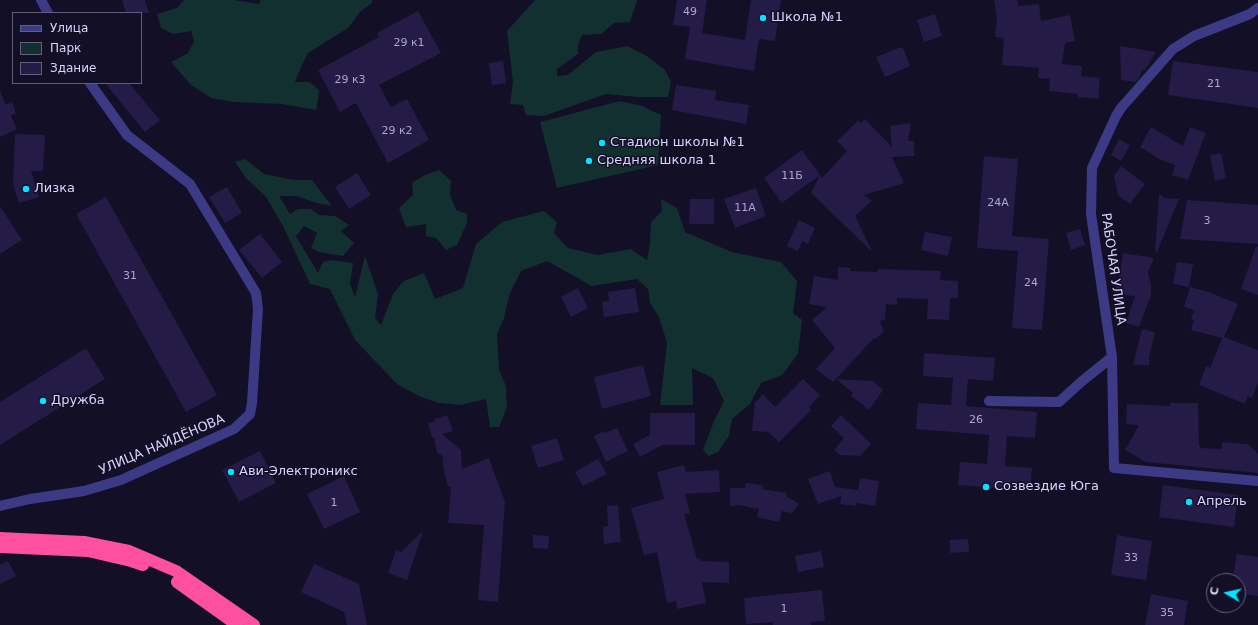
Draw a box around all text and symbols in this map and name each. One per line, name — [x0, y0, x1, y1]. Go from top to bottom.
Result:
house number: 49 — [683, 5, 697, 19]
place label: Школа №1 — [771, 10, 843, 26]
legend — [12, 12, 142, 84]
marker: Школа №1 — [758, 13, 768, 23]
text: Улица — [50, 21, 88, 35]
house number: 29 к1 — [393, 36, 425, 50]
text: Парк — [50, 41, 81, 55]
text: Здание — [50, 61, 96, 75]
house number: 29 к3 — [334, 73, 366, 87]
house number: 21 — [1207, 77, 1221, 91]
house number: 29 к2 — [381, 124, 413, 138]
place label: Стадион школы №1 — [610, 135, 745, 151]
marker: Стадион школы №1 — [597, 138, 607, 148]
place label: Средняя школа 1 — [597, 153, 716, 169]
marker: Средняя школа 1 — [584, 156, 594, 166]
house number: 11Б — [781, 169, 803, 183]
place label: Лизка — [34, 181, 75, 197]
marker: Лизка — [21, 184, 31, 194]
house number: 24А — [987, 196, 1009, 210]
house number: 11А — [734, 201, 756, 215]
street label: РАБОЧАЯ УЛИЦА — [1097, 212, 1129, 326]
house number: 3 — [1204, 214, 1210, 228]
house number: 31 — [123, 269, 137, 283]
house number: 24 — [1024, 276, 1038, 290]
place label: Дружба — [51, 393, 105, 409]
marker: Дружба — [38, 396, 48, 406]
street label: УЛИЦА НАЙДЁНОВА — [97, 411, 227, 479]
house number: 26 — [969, 413, 983, 427]
place label: Ави-Электроникс — [239, 464, 358, 480]
marker: Ави-Электроникс — [226, 467, 236, 477]
place label: Созвездие Юга — [994, 479, 1099, 495]
marker: Созвездие Юга — [981, 482, 991, 492]
place label: Апрель — [1197, 494, 1247, 510]
house number: 1 — [331, 496, 337, 510]
marker: Апрель — [1184, 497, 1194, 507]
house number: 33 — [1124, 551, 1138, 565]
north arrow — [1206, 573, 1246, 613]
text: С — [1208, 586, 1222, 596]
house number: 1 — [781, 602, 787, 616]
house number: 35 — [1160, 606, 1174, 620]

